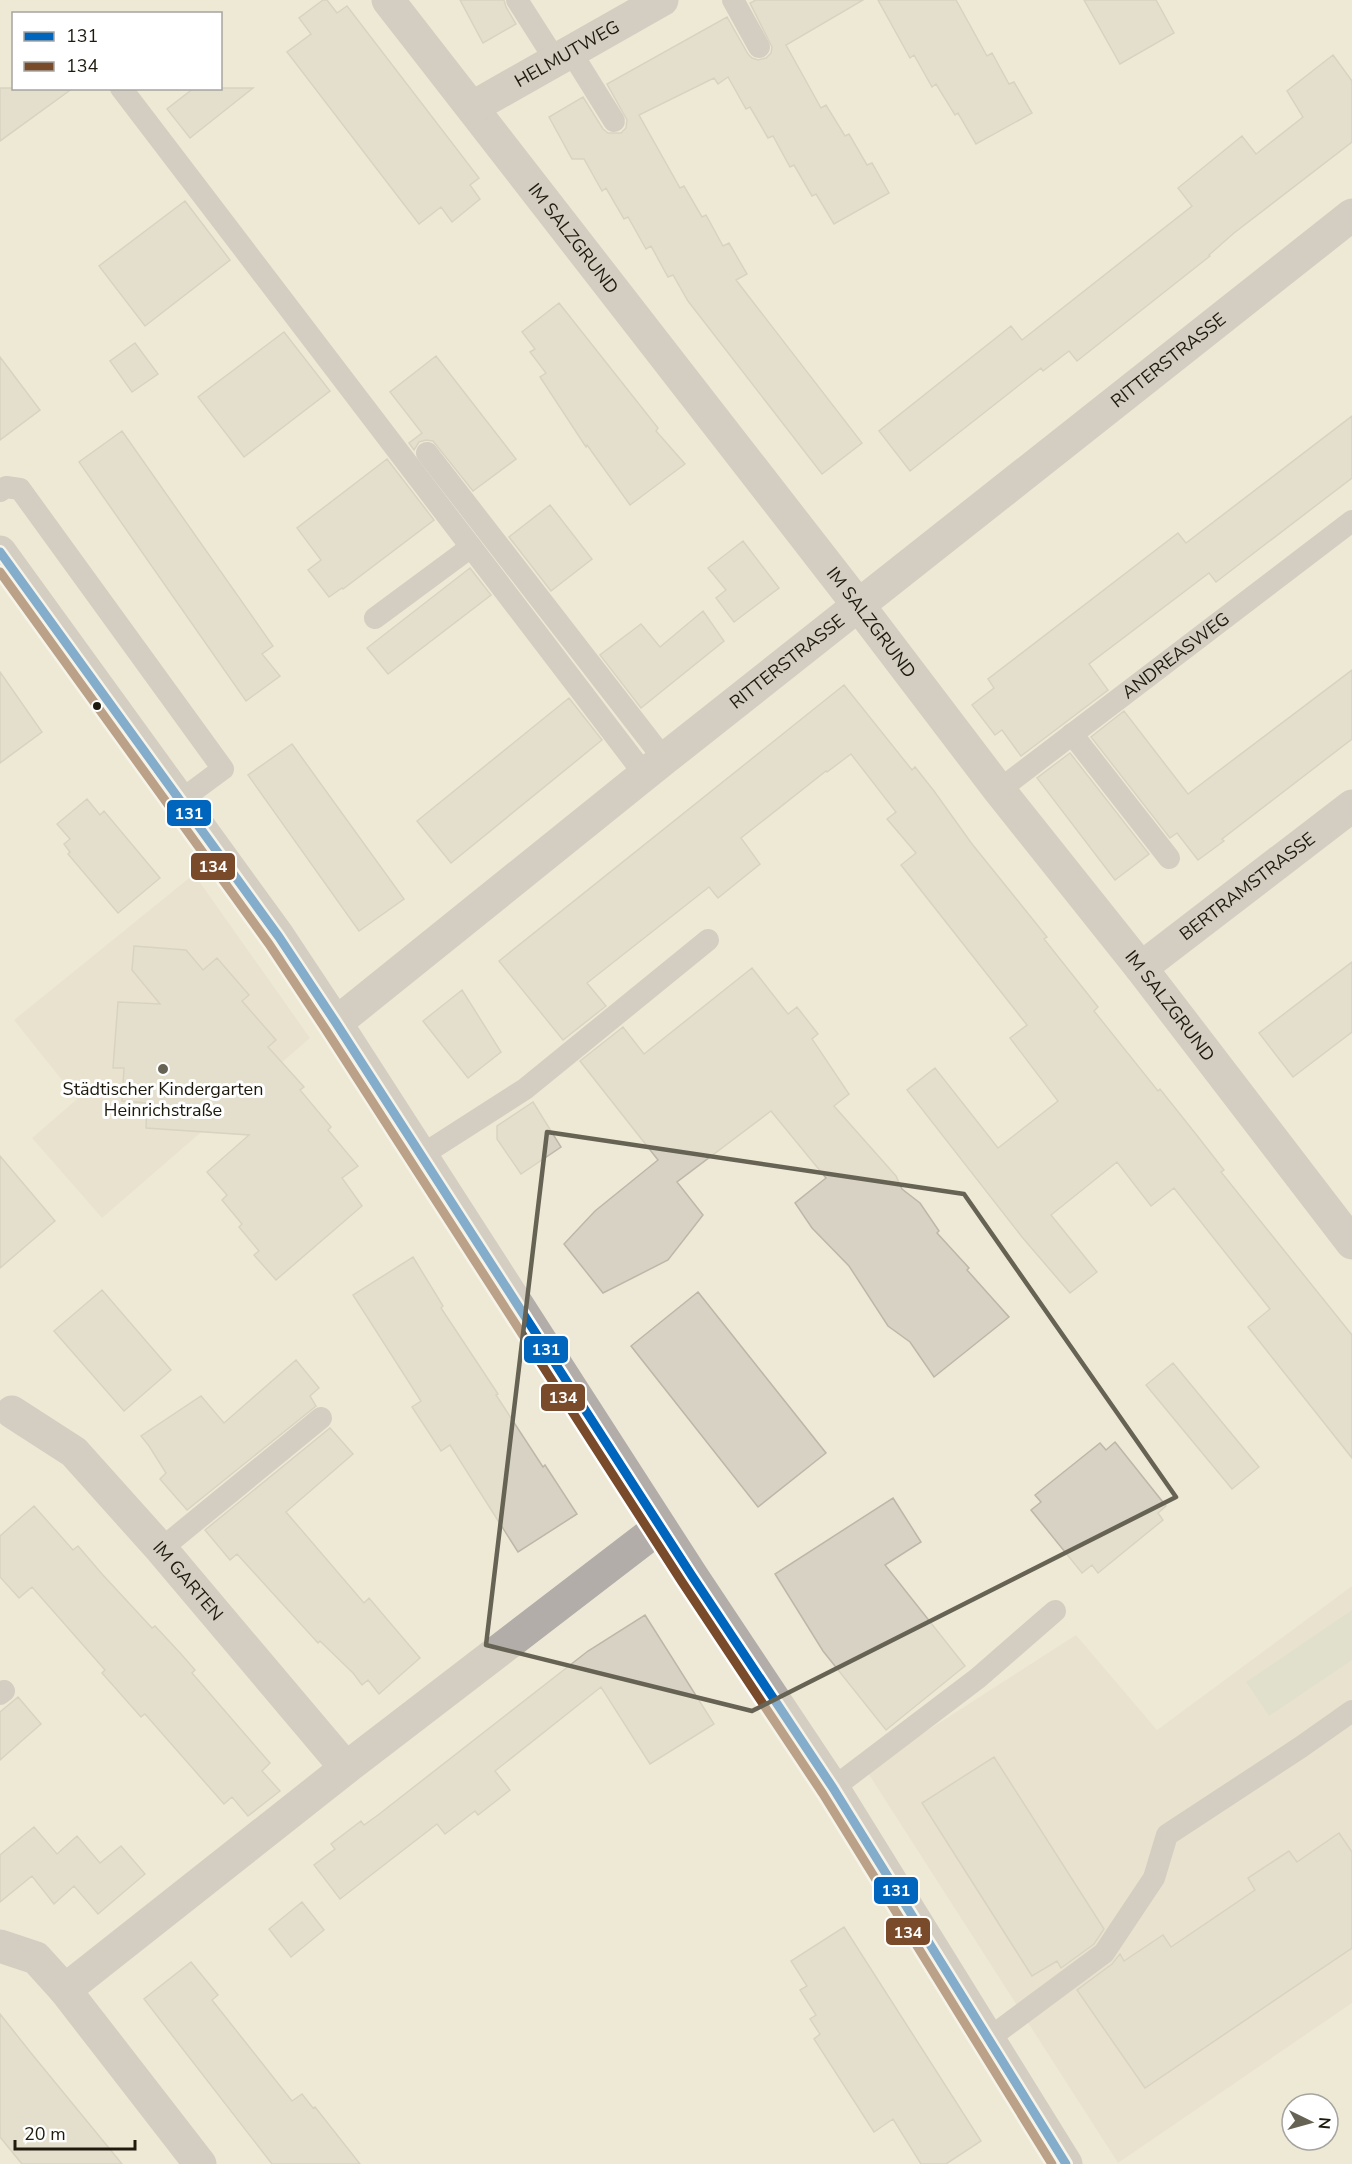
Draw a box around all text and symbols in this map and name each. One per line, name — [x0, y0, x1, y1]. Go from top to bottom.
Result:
legend — [12, 12, 222, 90]
street label: HELMUTWEG — [510, 15, 624, 93]
text: 131 — [66, 24, 98, 48]
text: 134 — [66, 54, 99, 78]
street label: IM SALZGRUND — [523, 178, 624, 299]
street label: RITTERSTRASSE — [1106, 307, 1231, 413]
street label: IM SALZGRUND — [821, 562, 921, 683]
street label: ANDREASWEG — [1117, 607, 1234, 704]
street label: RITTERSTRASSE — [725, 609, 850, 715]
unlabelled marker — [91, 700, 103, 712]
line badge: 131 — [166, 799, 212, 827]
text: 131 — [175, 803, 203, 825]
street label: BERTRAMSTRASSE — [1175, 827, 1320, 946]
line badge: 134 — [190, 852, 236, 881]
text: 134 — [199, 856, 228, 878]
street label: IM SALZGRUND — [1120, 945, 1220, 1066]
marker: Städtischer Kindergarten Heinrichstraße — [156, 1062, 170, 1076]
place label: Städtischer Kindergarten Heinrichstraße — [63, 1077, 263, 1122]
line badge: 131 — [523, 1335, 569, 1364]
text: 131 — [532, 1339, 560, 1361]
line badge: 134 — [540, 1383, 586, 1412]
text: 134 — [549, 1387, 578, 1409]
street label: IM GARTEN — [148, 1536, 229, 1626]
line badge: 131 — [873, 1876, 919, 1905]
text: 131 — [882, 1880, 910, 1902]
line badge: 134 — [885, 1917, 931, 1946]
text: 134 — [894, 1922, 923, 1944]
north arrow — [1280, 2092, 1340, 2152]
scale bar — [15, 2113, 135, 2151]
text: N — [1312, 2116, 1335, 2130]
text: 20 m — [24, 2122, 66, 2146]

